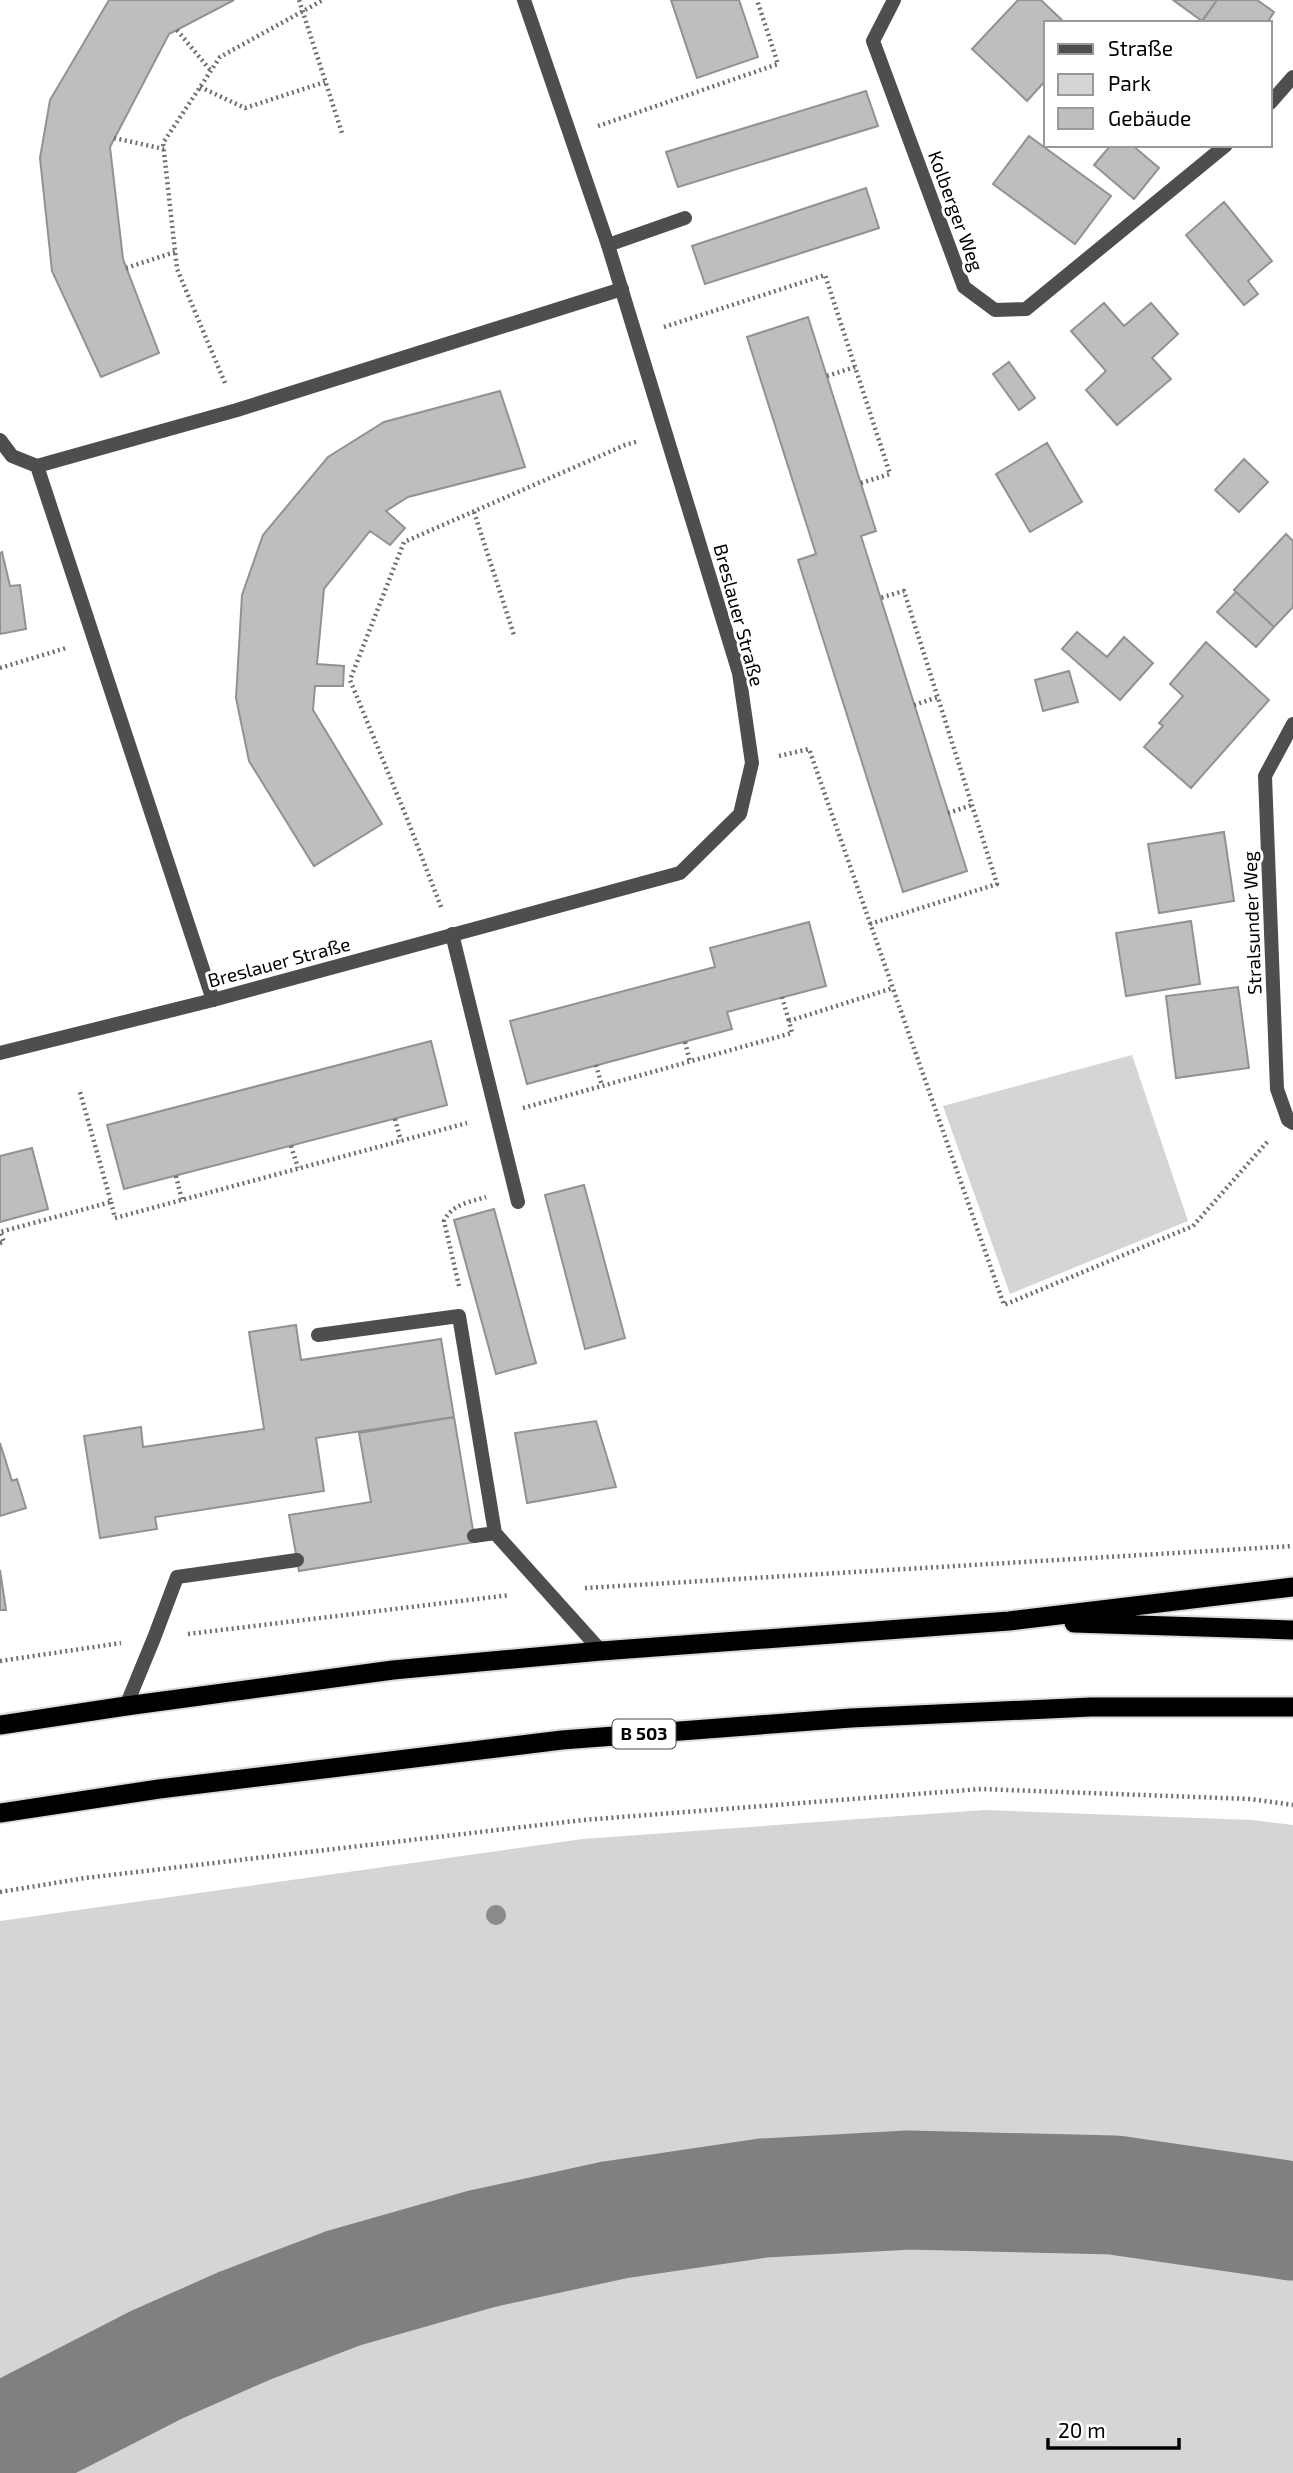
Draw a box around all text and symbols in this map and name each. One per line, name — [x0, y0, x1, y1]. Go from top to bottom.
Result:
legend — [1044, 21, 1272, 147]
text: Straße — [1108, 35, 1173, 60]
text: Park — [1108, 70, 1151, 95]
text: Gebäude — [1108, 105, 1191, 130]
street label: Kolberger Weg — [924, 147, 989, 275]
street label: Breslauer Straße — [709, 541, 770, 689]
street label: Stralsunder Weg — [1237, 850, 1266, 995]
street label: Breslauer Straße — [205, 931, 353, 992]
road number: B 503 — [612, 1720, 676, 1749]
scale bar — [1048, 2406, 1179, 2450]
text: 20 m — [1058, 2417, 1106, 2442]

